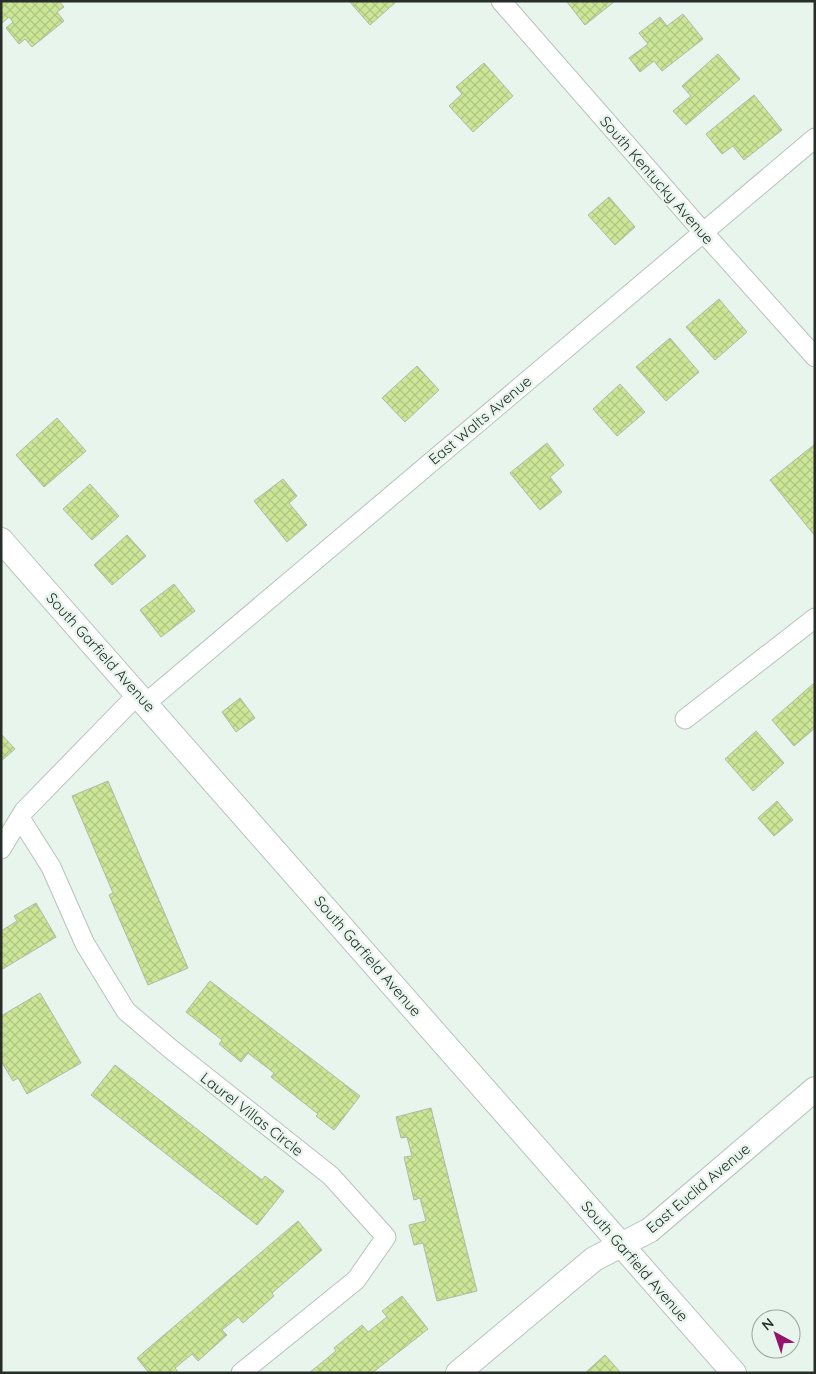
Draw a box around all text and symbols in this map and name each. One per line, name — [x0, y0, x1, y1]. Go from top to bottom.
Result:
street label: South Kentucky Avenue — [596, 112, 718, 248]
street label: East Walts Avenue — [425, 371, 535, 469]
street label: South Garfield Avenue — [42, 588, 160, 716]
street label: South Garfield Avenue — [310, 892, 426, 1020]
street label: Laurel Villas Circle — [197, 1068, 307, 1160]
street label: East Euclid Avenue — [642, 1139, 754, 1237]
street label: South Garfield Avenue — [577, 1197, 693, 1325]
north arrow — [751, 1309, 801, 1359]
text: N — [758, 1314, 777, 1334]

